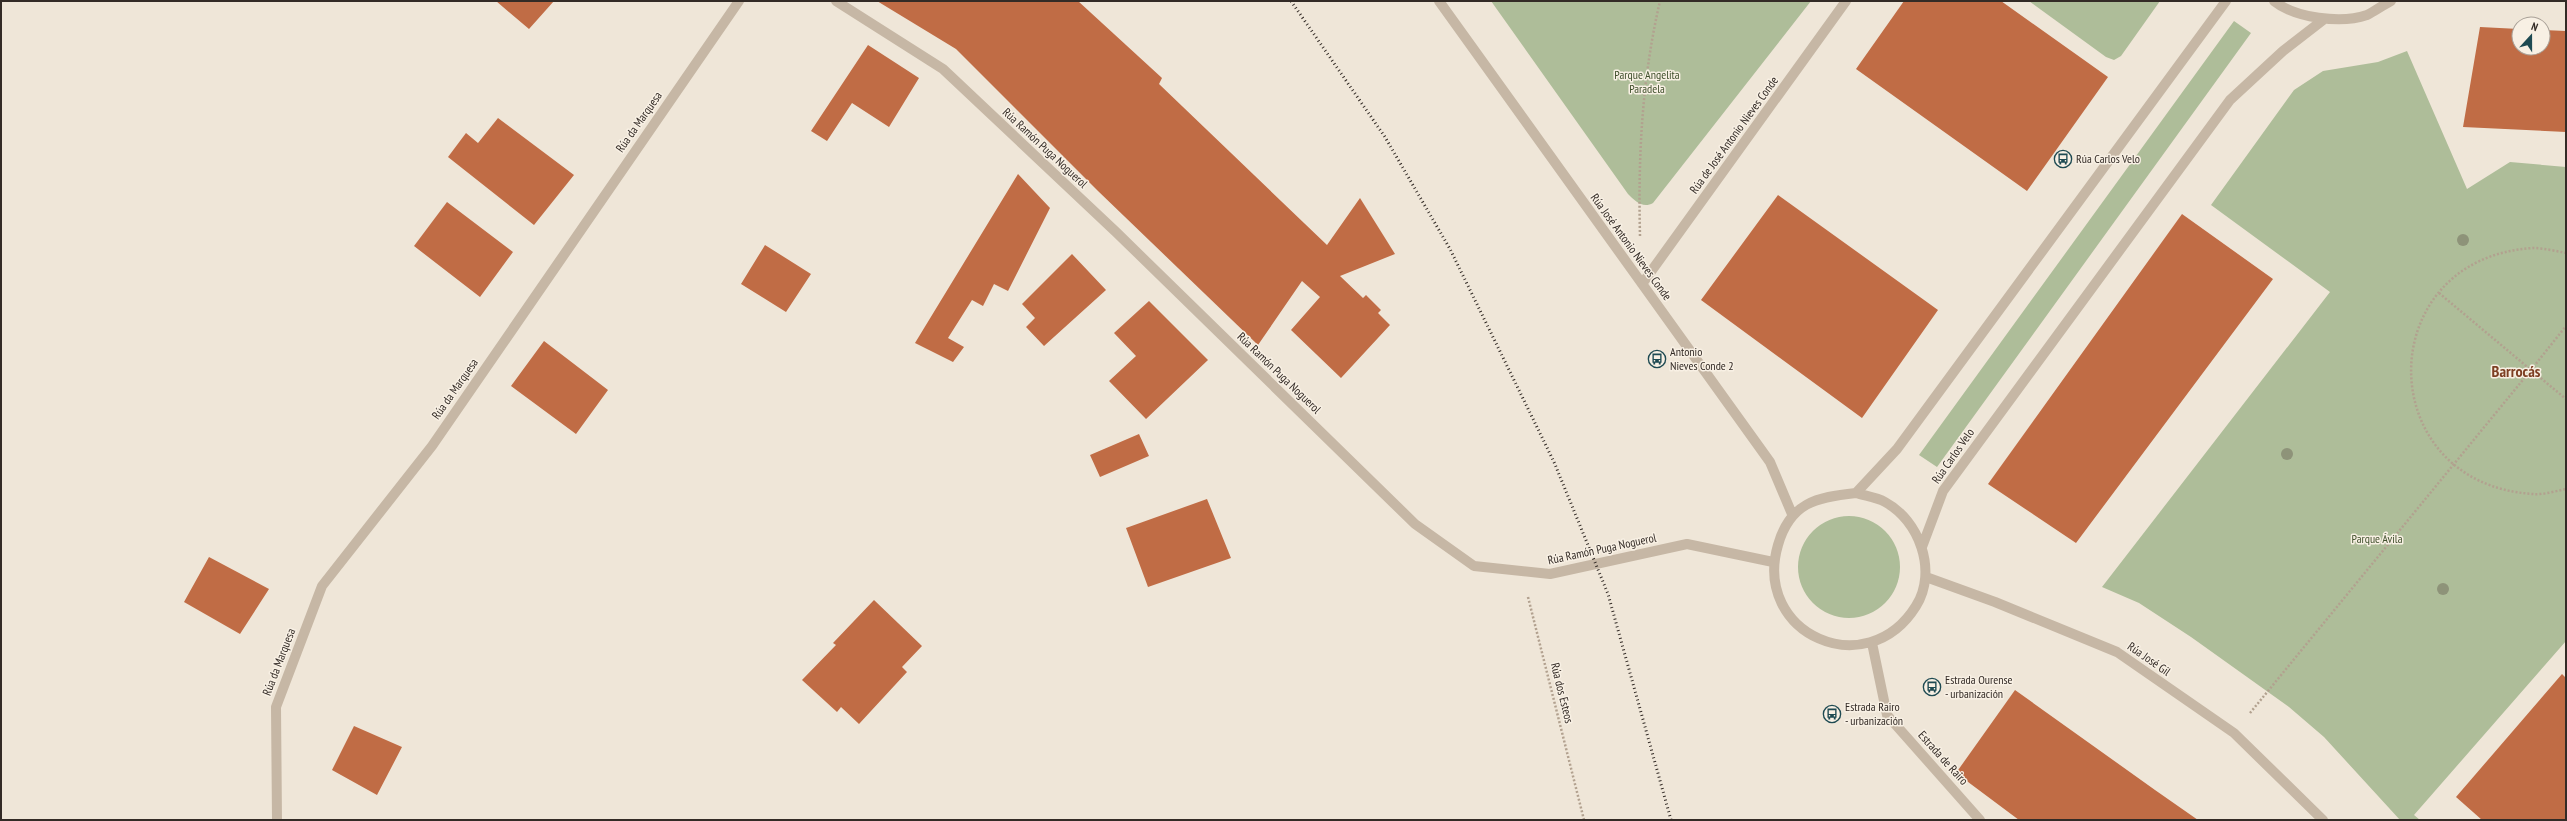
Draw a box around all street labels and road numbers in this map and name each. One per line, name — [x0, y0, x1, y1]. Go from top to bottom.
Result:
street label: Rúa de José Antonio Nieves Conde — [1686, 73, 1781, 196]
street label: Rúa da Marquesa — [612, 88, 665, 155]
street label: Rúa Ramón Puga Noguerol — [1000, 104, 1091, 191]
street label: Rúa José Antonio Nieves Conde — [1588, 190, 1675, 303]
street label: Rúa Ramón Puga Noguerol — [1234, 329, 1325, 417]
street label: Rúa da Marquesa — [428, 355, 481, 422]
street label: Rúa Carlos Velo — [1928, 425, 1977, 486]
street label: Rúa Ramón Puga Noguerol — [1546, 530, 1658, 567]
street label: Rúa da Marquesa — [259, 626, 298, 698]
street label: Rúa José Gil — [2125, 638, 2174, 679]
street label: Rúa dos Esteos — [1548, 661, 1577, 725]
street label: Estrada de Rairo — [1915, 728, 1972, 788]

